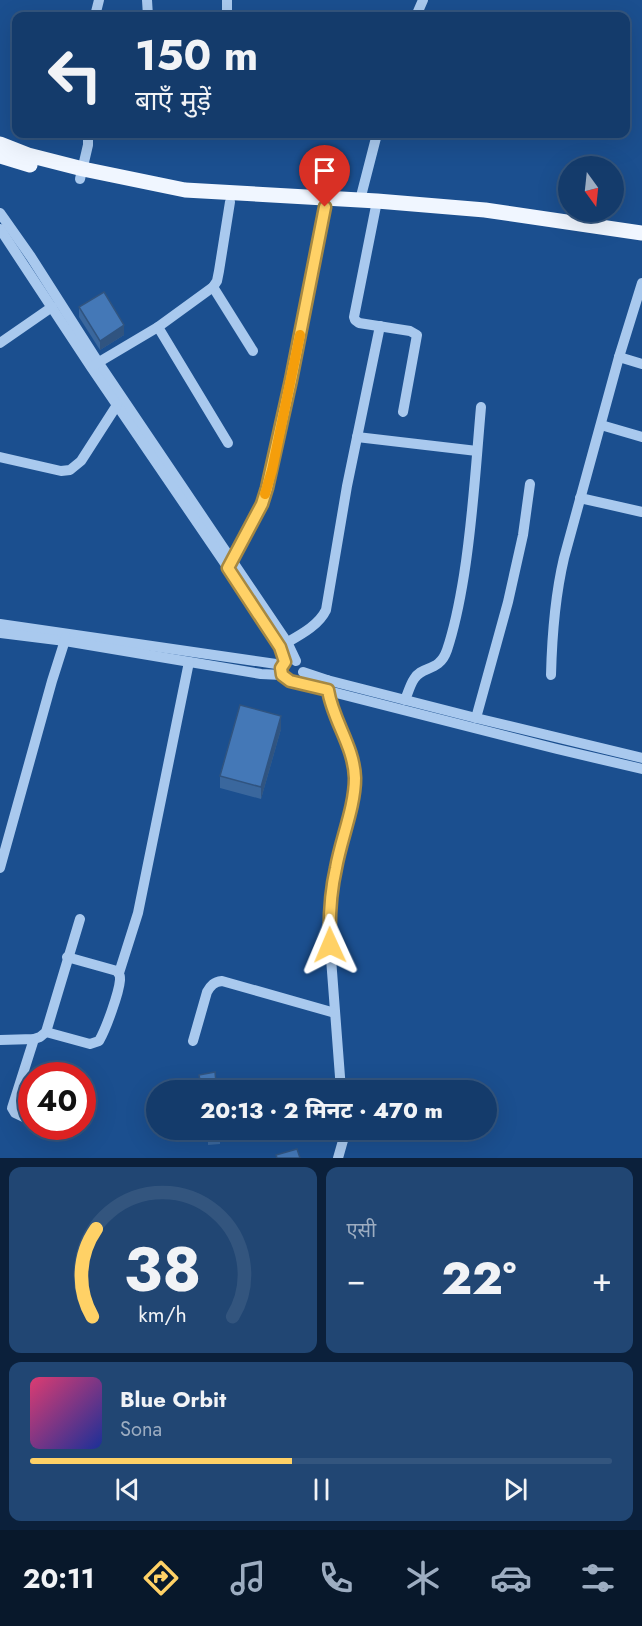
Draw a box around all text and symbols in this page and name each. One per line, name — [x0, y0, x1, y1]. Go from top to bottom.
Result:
text: 150 m — [135, 25, 258, 86]
icon: left — [36, 36, 114, 114]
text: बाएँ मुड़ें — [135, 81, 211, 120]
pin — [299, 145, 350, 207]
icon: arrive — [308, 154, 341, 187]
north arrow — [558, 156, 624, 222]
map controls — [558, 156, 624, 222]
position arrow — [298, 913, 362, 977]
speed limit sign: 40 — [18, 1062, 96, 1140]
text: 20:13 · 2 मिनट · 470 m — [200, 1094, 443, 1126]
text: एसी — [347, 1216, 376, 1245]
text: 38 — [124, 1224, 202, 1314]
text: 22° — [441, 1246, 516, 1311]
text: − — [347, 1256, 366, 1303]
text: + — [592, 1256, 612, 1303]
text: km/h — [139, 1299, 187, 1330]
text: Blue Orbit — [120, 1383, 226, 1415]
text: Sona — [120, 1415, 162, 1444]
icon: previous — [111, 1473, 144, 1506]
icon: pause — [305, 1473, 338, 1506]
icon: next — [499, 1473, 532, 1506]
icon: directions — [140, 1557, 182, 1599]
icon: music — [227, 1557, 269, 1599]
icon: phone — [315, 1557, 357, 1599]
icon: climate — [402, 1557, 444, 1599]
icon: car — [490, 1557, 532, 1599]
icon: filters — [577, 1557, 619, 1599]
text: 20:11 — [23, 1559, 95, 1598]

